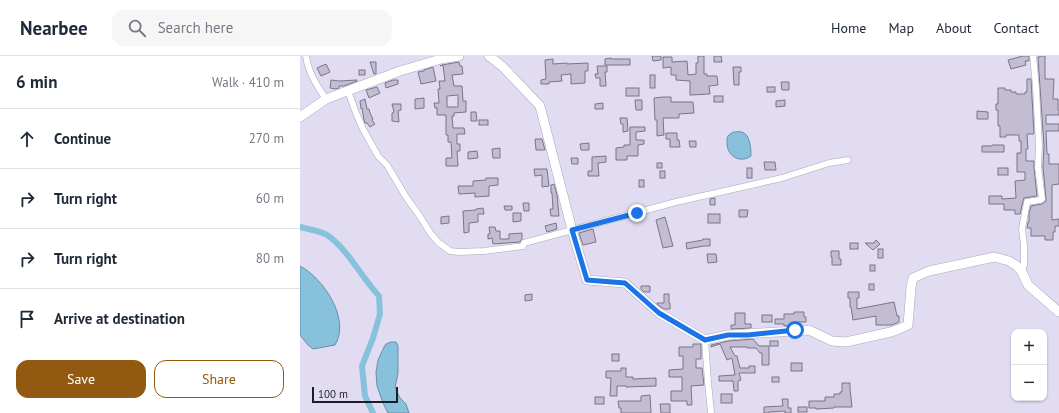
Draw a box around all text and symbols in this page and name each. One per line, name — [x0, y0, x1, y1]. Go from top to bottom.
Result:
search box — [112, 10, 392, 46]
text: Nearbee — [20, 16, 88, 40]
icon: search — [126, 17, 148, 39]
text: Search here — [158, 18, 233, 37]
text: Home — [831, 19, 866, 37]
text: Map — [888, 19, 914, 37]
text: About — [936, 19, 972, 37]
text: Contact — [994, 19, 1039, 37]
text: 6 min — [16, 71, 57, 93]
text: Walk · 410 m — [212, 74, 284, 91]
icon: ahead — [16, 128, 38, 150]
text: Continue — [54, 129, 111, 148]
text: 270 m — [249, 130, 284, 147]
icon: right — [16, 188, 38, 210]
text: Turn right — [54, 189, 117, 208]
text: 60 m — [256, 190, 284, 207]
route end — [628, 204, 646, 222]
icon: right — [16, 248, 38, 270]
text: Turn right — [54, 249, 117, 268]
text: 80 m — [256, 250, 284, 267]
icon: arrive — [16, 308, 38, 330]
text: Arrive at destination — [54, 309, 185, 328]
route start — [786, 321, 804, 339]
map controls — [1011, 329, 1047, 401]
button: + — [1011, 329, 1047, 365]
button: Save — [16, 360, 146, 398]
button: Share — [154, 360, 284, 398]
button: − — [1011, 365, 1047, 401]
scale bar — [312, 385, 398, 404]
text: 100 m — [318, 387, 348, 401]

